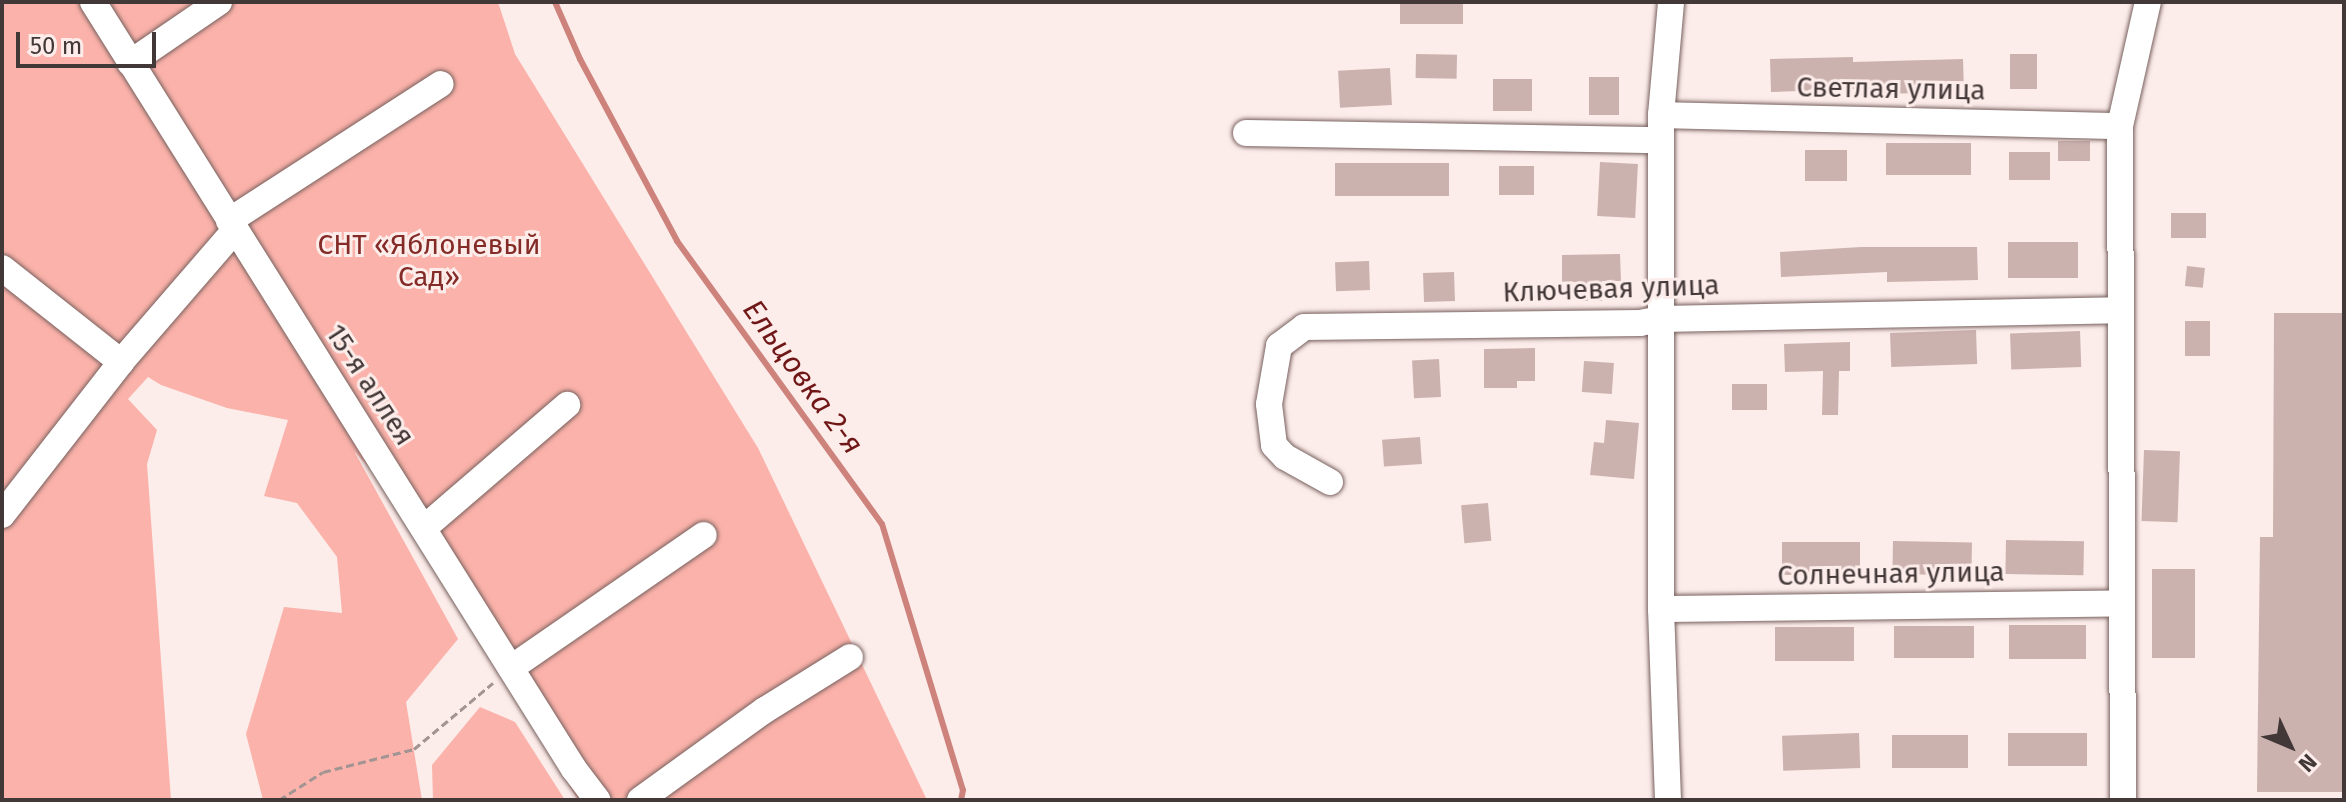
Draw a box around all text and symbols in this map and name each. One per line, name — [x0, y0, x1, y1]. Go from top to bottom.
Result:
scale bar — [20, 16, 160, 66]
text: 50 m — [30, 32, 82, 60]
street label: Светлая улица — [1796, 71, 1986, 107]
park label: СНТ «Яблоневый Сад» — [317, 228, 541, 294]
street label: Ключевая улица — [1502, 268, 1720, 310]
water label: Ельцовка 2-я — [735, 293, 871, 461]
street label: 15-я аллея — [318, 318, 422, 452]
street label: Солнечная улица — [1777, 555, 2005, 593]
north arrow — [2250, 706, 2330, 786]
text: N — [2293, 748, 2322, 778]

